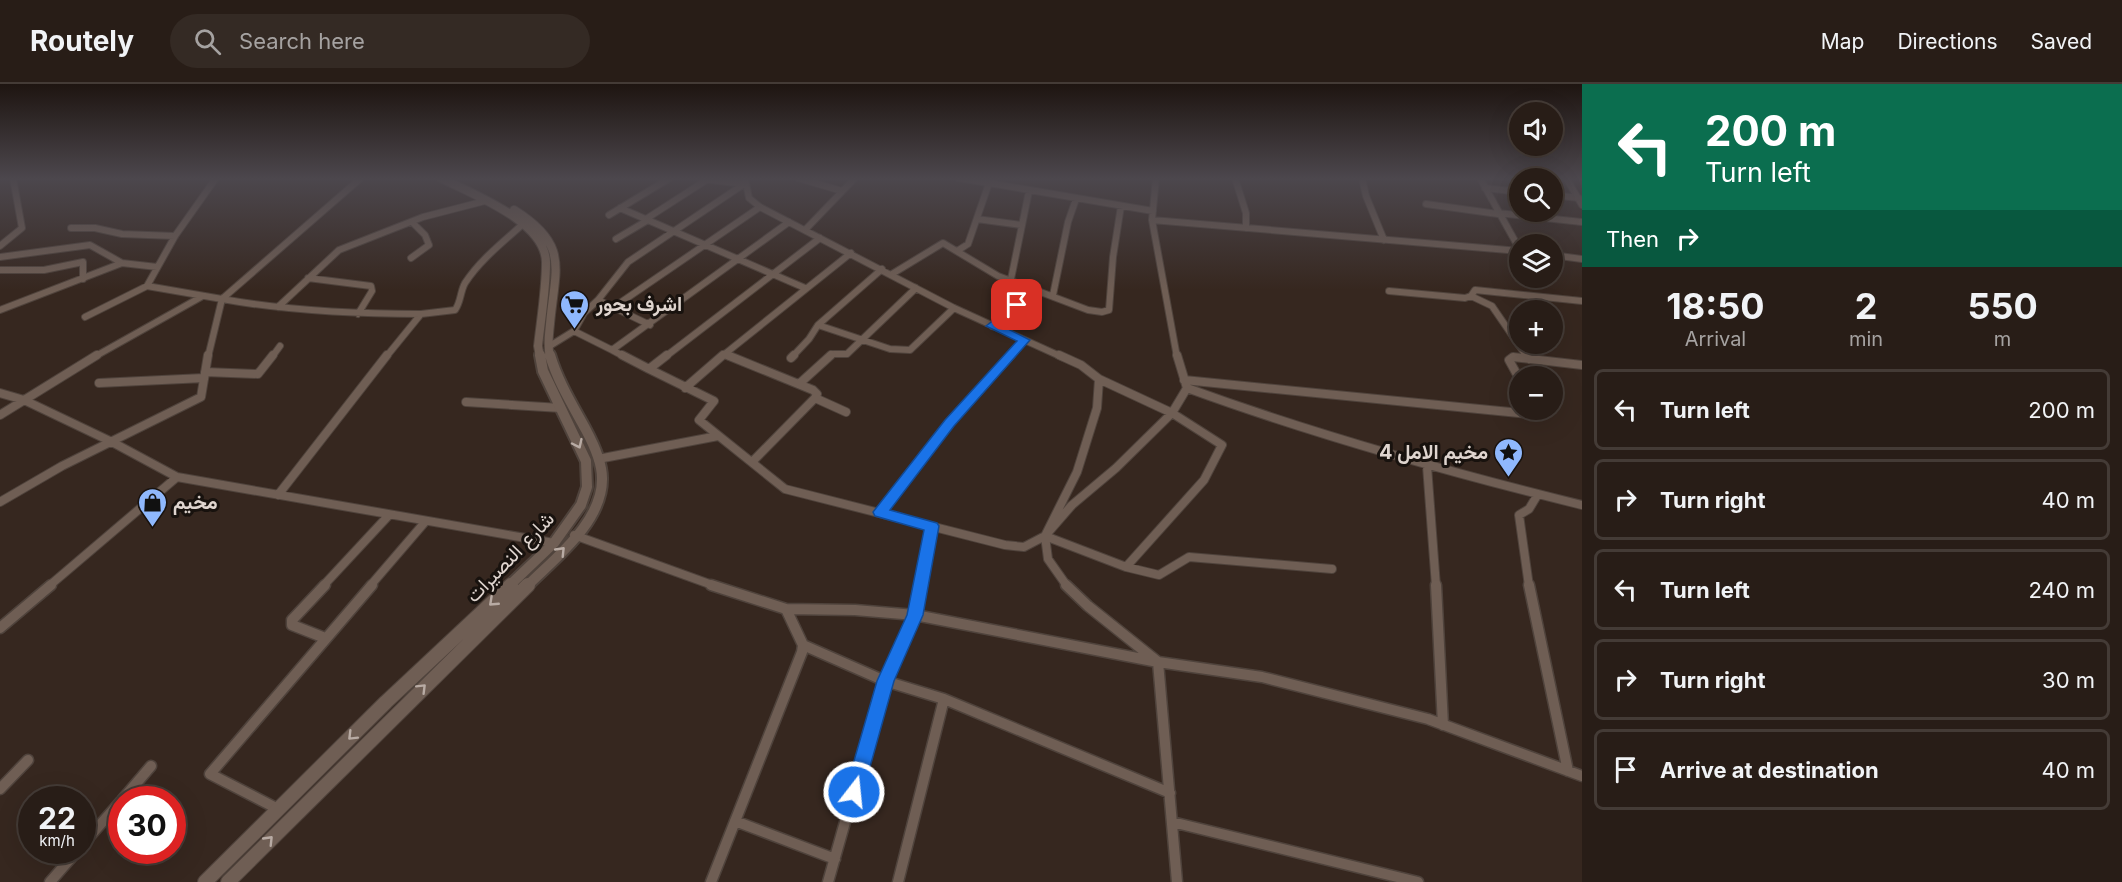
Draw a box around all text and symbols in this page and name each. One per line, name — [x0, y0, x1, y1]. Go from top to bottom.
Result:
search box — [170, 14, 590, 68]
text: Routely — [30, 24, 134, 58]
icon: search — [191, 25, 224, 58]
text: Search here — [239, 28, 365, 54]
text: Map — [1821, 29, 1864, 54]
text: Directions — [1897, 29, 1998, 54]
text: Saved — [2031, 29, 2092, 54]
map controls — [1509, 102, 1563, 420]
button: sound — [1509, 102, 1563, 156]
text: 200 m — [1705, 105, 1836, 156]
icon: left — [1606, 108, 1684, 186]
text: Turn left — [1705, 156, 1811, 189]
button: search — [1509, 168, 1563, 222]
icon: right — [1671, 222, 1704, 255]
text: Then — [1606, 226, 1659, 252]
button: layers — [1509, 234, 1563, 288]
pin — [991, 279, 1042, 330]
text: 18:50 — [1666, 284, 1765, 328]
text: 2 — [1855, 284, 1877, 328]
text: 550 — [1967, 284, 2038, 328]
supermarket icon: اشرف بحور — [559, 288, 591, 330]
icon: arrive — [1000, 288, 1033, 321]
place label: اشرف بحور — [595, 292, 682, 317]
button: + — [1509, 300, 1563, 354]
text: Arrival — [1685, 327, 1746, 351]
text: min — [1849, 327, 1883, 351]
text: m — [1994, 327, 2011, 351]
button: − — [1509, 366, 1563, 420]
icon: left — [1609, 393, 1642, 426]
text: Turn left — [1660, 397, 1750, 423]
text: 200 m — [2028, 397, 2095, 423]
place icon: مخيم الامل 4 — [1493, 436, 1525, 478]
one-way arrow — [570, 438, 582, 449]
place label: مخيم الامل 4 — [1379, 440, 1488, 465]
icon: right — [1609, 483, 1642, 516]
shop icon: مخيم — [136, 486, 168, 528]
text: Turn right — [1660, 487, 1766, 513]
text: 40 m — [2041, 487, 2095, 513]
place label: مخيم — [173, 490, 218, 515]
street label: شارع النصيرات — [461, 507, 561, 609]
one-way arrow — [554, 548, 565, 558]
icon: left — [1609, 573, 1642, 606]
text: Turn left — [1660, 577, 1750, 603]
text: 240 m — [2028, 577, 2095, 603]
one-way arrow — [489, 595, 500, 606]
icon: right — [1609, 663, 1642, 696]
text: Turn right — [1660, 667, 1766, 693]
text: 30 m — [2042, 667, 2095, 693]
one-way arrow — [415, 685, 426, 696]
one-way arrow — [348, 729, 359, 740]
icon: arrive — [1609, 753, 1642, 786]
text: Arrive at destination — [1660, 757, 1879, 783]
text: 40 m — [2041, 757, 2095, 783]
position arrow — [822, 760, 886, 824]
speed limit sign: 30 — [108, 786, 186, 864]
text: 22 — [38, 800, 76, 836]
text: km/h — [39, 831, 75, 850]
one-way arrow — [261, 837, 272, 848]

